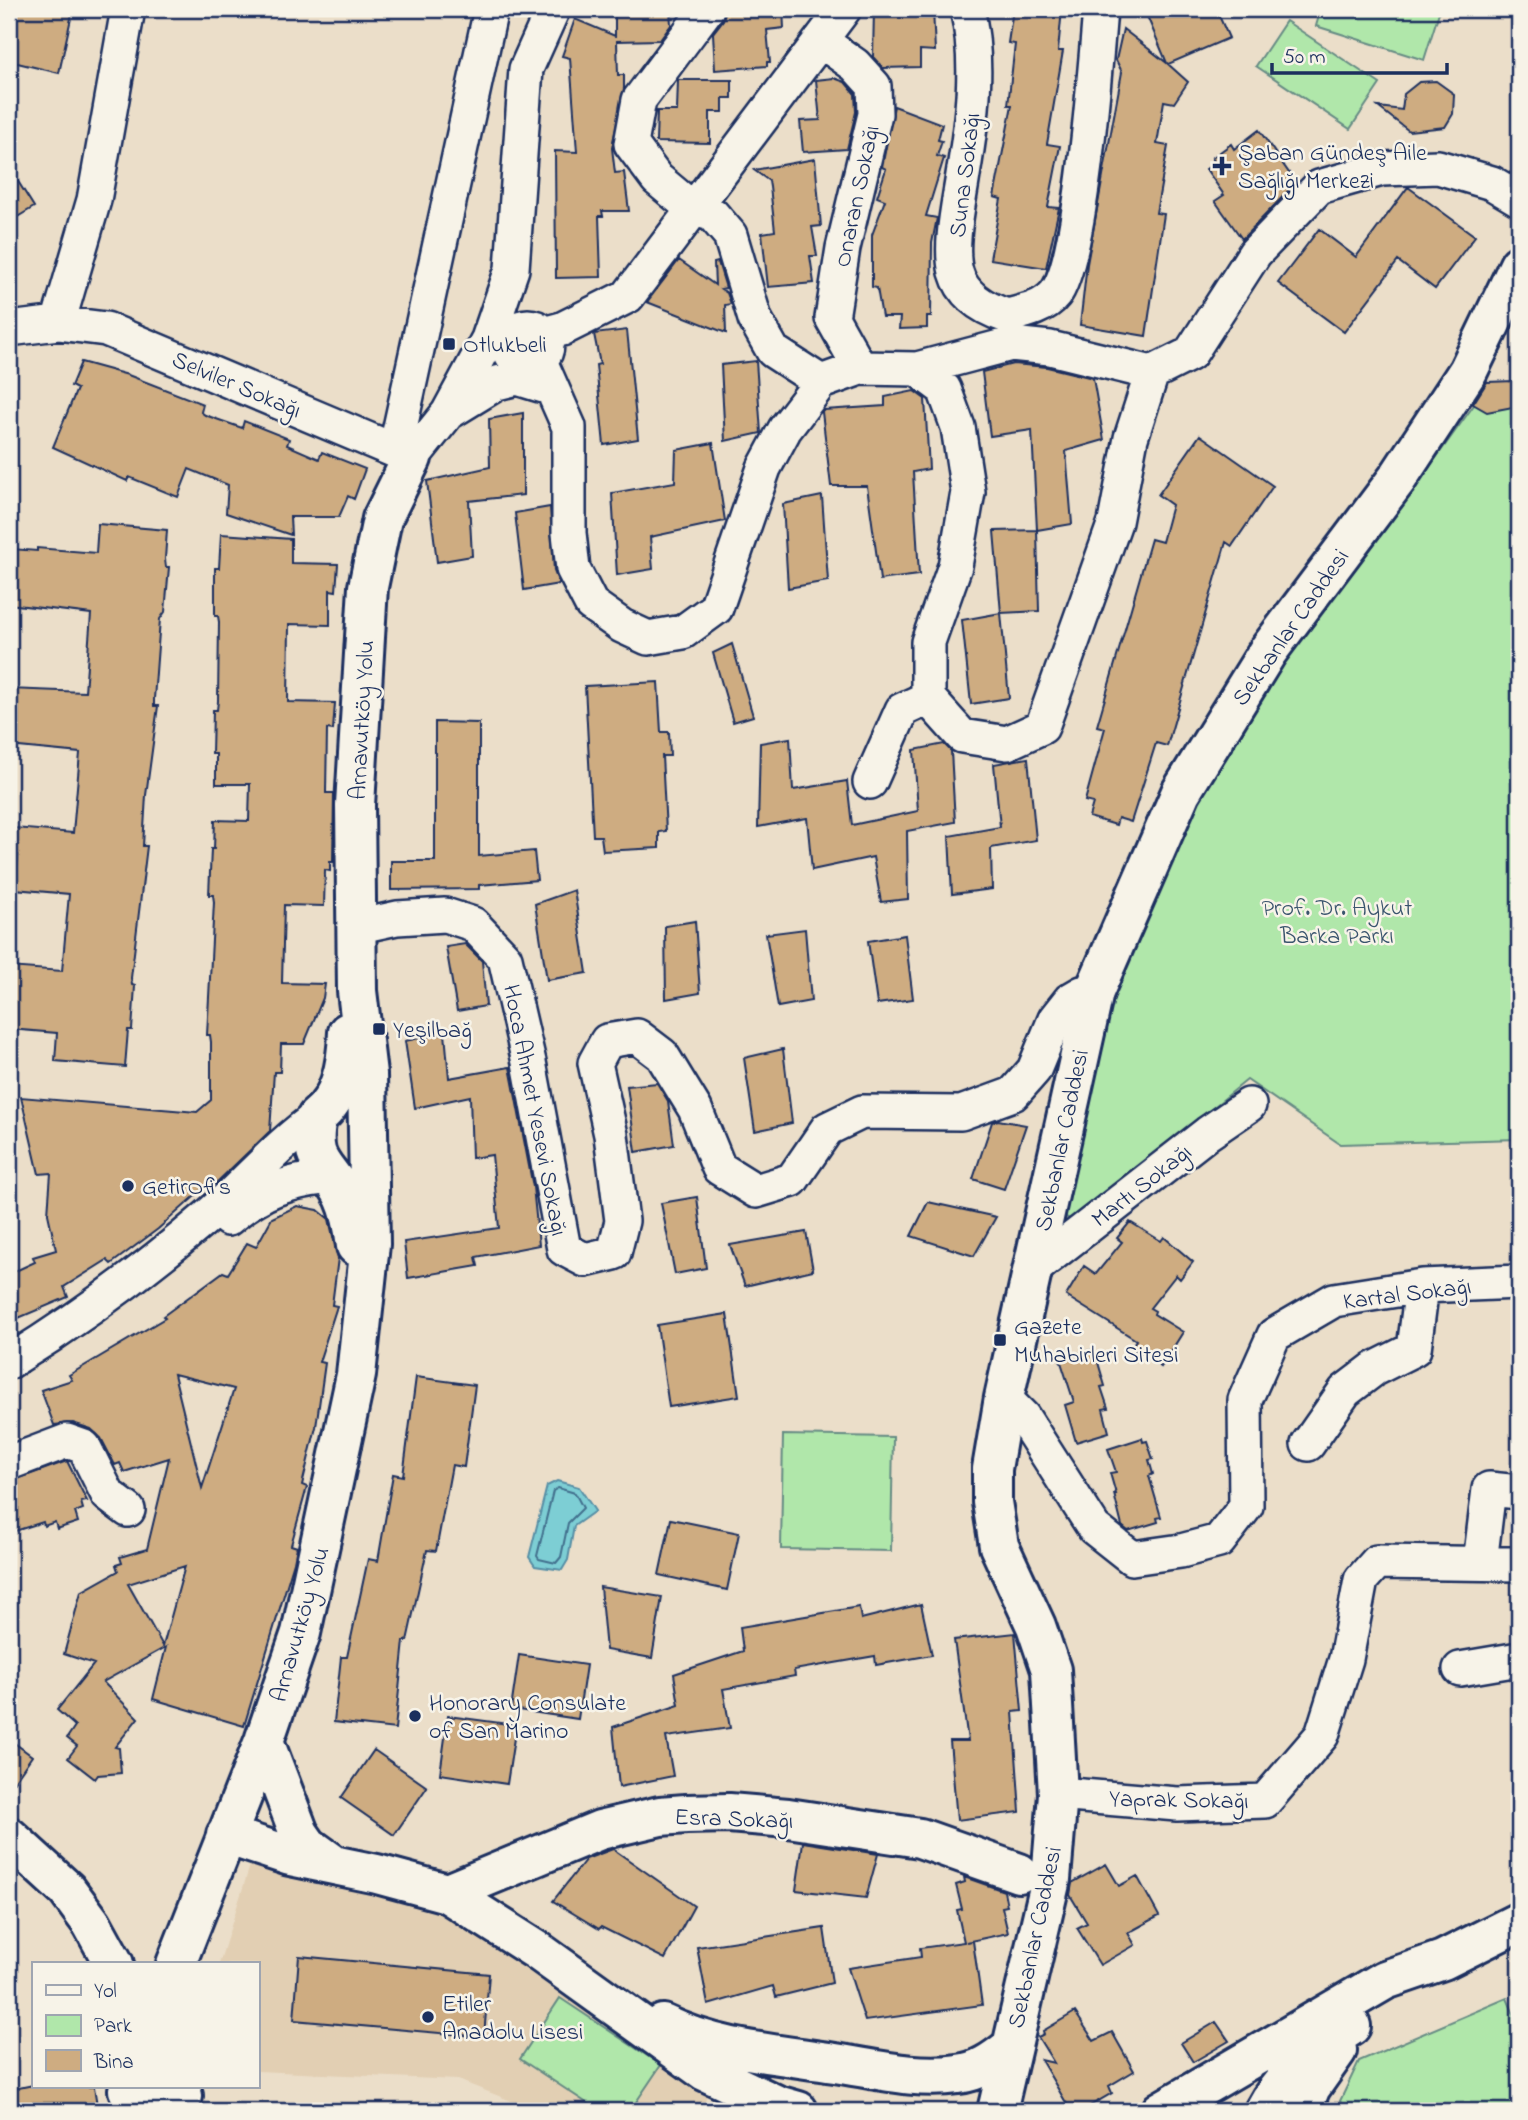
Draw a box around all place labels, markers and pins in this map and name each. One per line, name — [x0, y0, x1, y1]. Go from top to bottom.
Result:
place label: Şaban Gündeş Aile Sağlığı Merkezi — [1238, 137, 1427, 200]
marker: Şaban Gündeş Aile Sağlığı Merkezi — [1212, 156, 1232, 176]
place label: Otlukbeli — [463, 329, 547, 364]
marker: Otlukbeli — [441, 336, 457, 352]
place label: Yeşilbağ — [393, 1014, 472, 1049]
marker: Yeşilbağ — [371, 1021, 387, 1037]
place label: GetirOfis — [142, 1171, 231, 1206]
marker: GetirOfis — [120, 1178, 136, 1194]
place label: Gazete Muhabirleri Sitesi — [1014, 1311, 1179, 1374]
marker: Gazete Muhabirleri Sitesi — [992, 1332, 1008, 1348]
place label: Honorary Consulate of San Marino — [429, 1687, 626, 1750]
marker: Honorary Consulate of San Marino — [407, 1708, 423, 1724]
place label: Etiler Anadolu Lisesi — [442, 1988, 583, 2051]
marker: Etiler Anadolu Lisesi — [420, 2009, 436, 2025]

